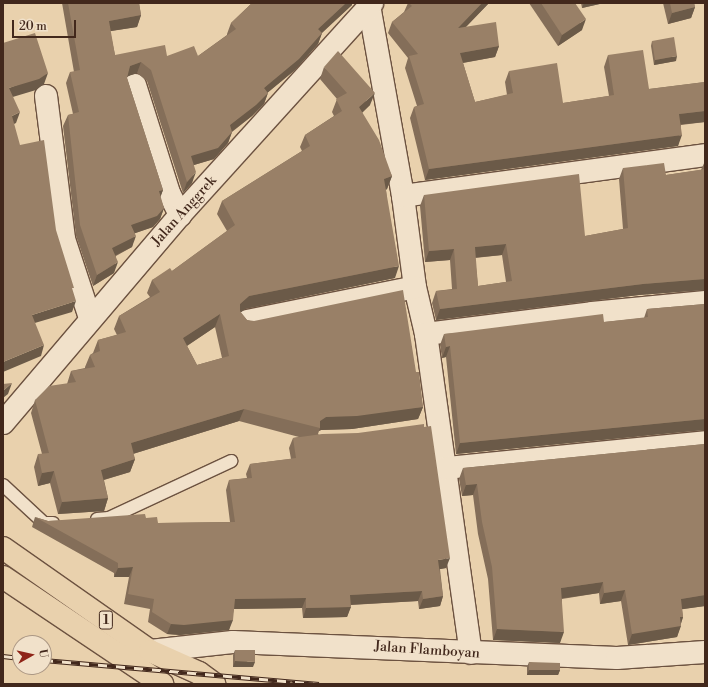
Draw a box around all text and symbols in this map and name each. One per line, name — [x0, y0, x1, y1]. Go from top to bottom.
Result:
scale bar — [14, 12, 78, 38]
text: 20 m — [19, 19, 47, 34]
street label: Jalan Anggrek — [148, 172, 220, 250]
road number: 1 — [98, 609, 114, 631]
north arrow — [12, 635, 52, 675]
street label: Jalan Flamboyan — [374, 638, 480, 662]
text: U — [35, 648, 50, 659]

